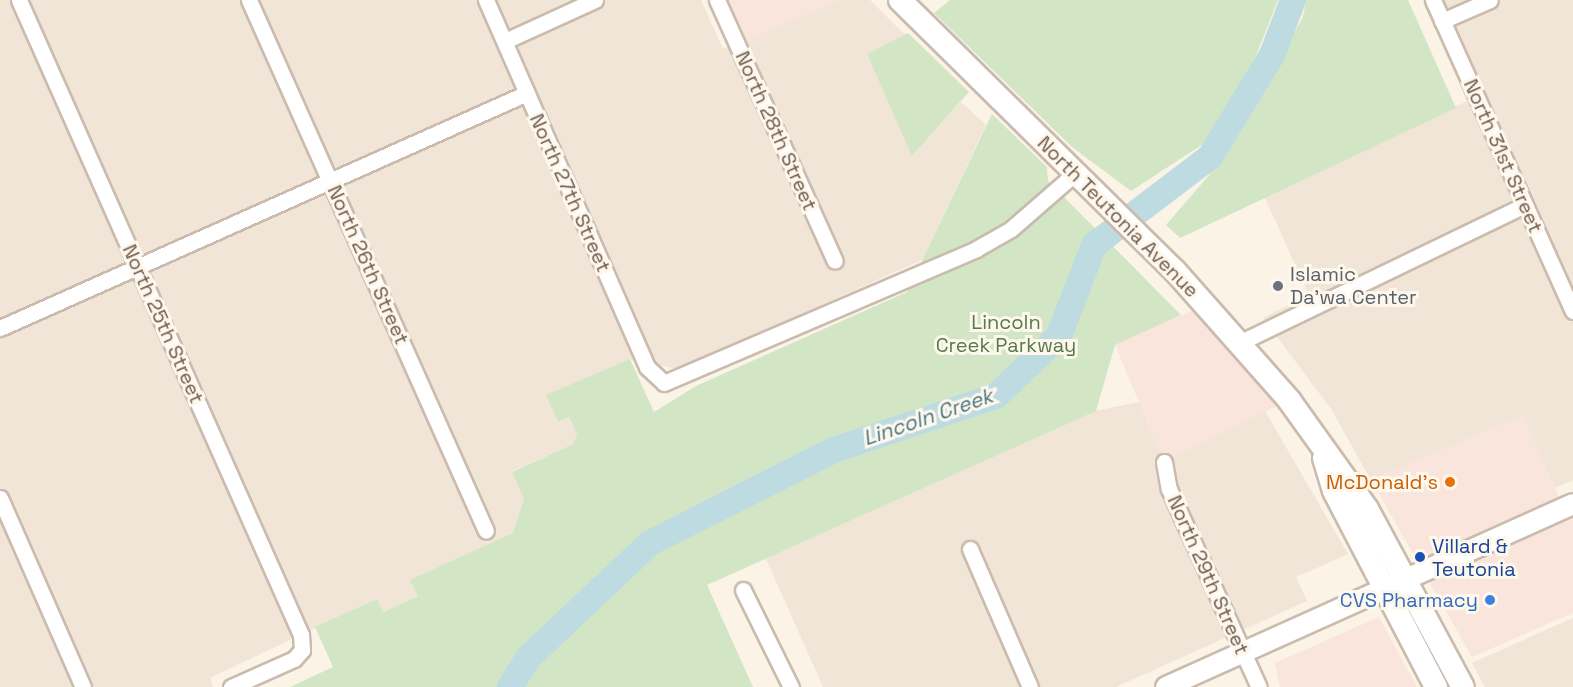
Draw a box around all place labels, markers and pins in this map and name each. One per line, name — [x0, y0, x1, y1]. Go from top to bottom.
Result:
place label: Islamic Da'wa Center — [1290, 262, 1417, 309]
marker: Islamic Da'wa Center — [1271, 279, 1285, 293]
place label: McDonald's — [1326, 470, 1438, 494]
marker: McDonald's — [1443, 475, 1457, 489]
place label: Villard & Teutonia — [1432, 534, 1516, 581]
marker: Villard & Teutonia — [1413, 550, 1427, 564]
place label: CVS Pharmacy — [1340, 588, 1478, 612]
marker: CVS Pharmacy — [1483, 593, 1497, 607]

